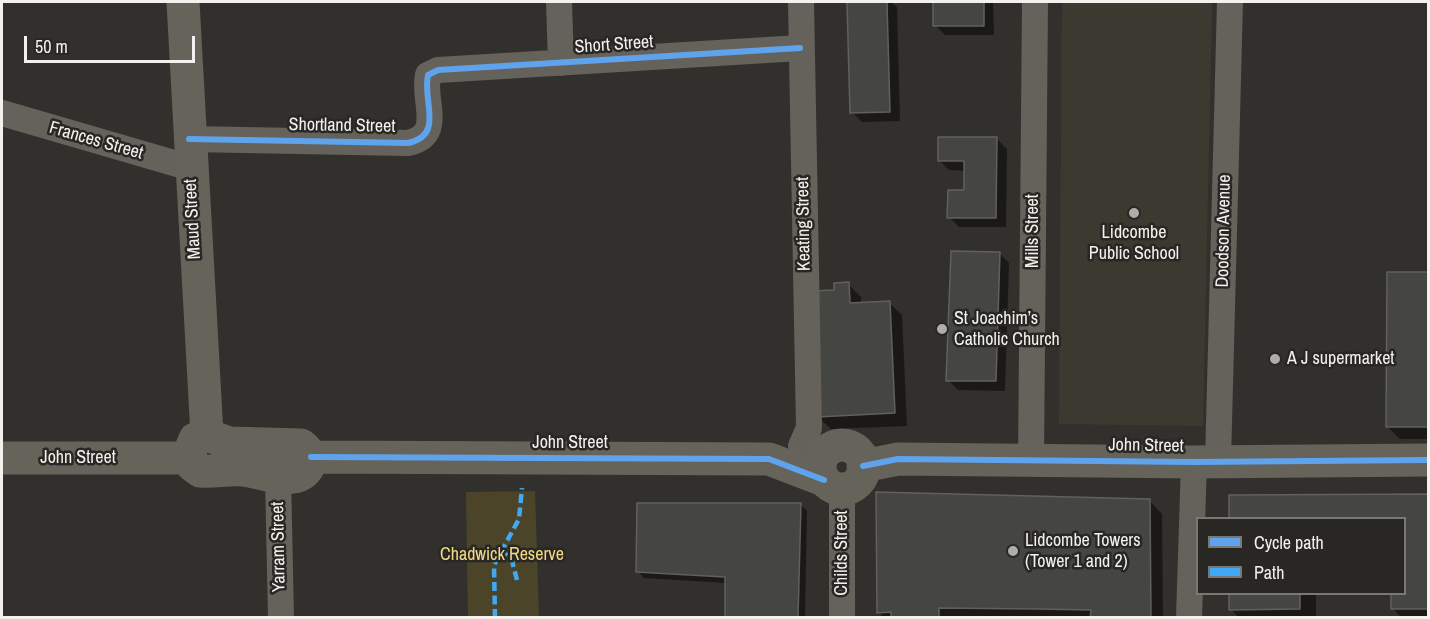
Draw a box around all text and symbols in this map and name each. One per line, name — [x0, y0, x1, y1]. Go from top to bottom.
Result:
scale bar — [27, 24, 198, 62]
street label: Short Street — [574, 31, 654, 59]
text: 50 m — [35, 34, 68, 59]
street label: Shortland Street — [288, 114, 396, 138]
street label: Frances Street — [46, 117, 146, 165]
street label: Doodson Avenue — [1212, 174, 1236, 288]
street label: Keating Street — [792, 177, 816, 271]
street label: Maud Street — [180, 178, 206, 260]
street label: Mills Street — [1022, 194, 1044, 268]
marker: Lidcombe Public School — [1127, 206, 1141, 220]
place label: Lidcombe Public School — [1089, 222, 1179, 264]
place label: St Joachim’s Catholic Church — [954, 308, 1060, 350]
marker: St Joachim’s Catholic Church — [935, 322, 949, 336]
place label: A J supermarket — [1287, 348, 1394, 370]
marker: A J supermarket — [1268, 352, 1282, 366]
street label: John Street — [532, 432, 608, 454]
street label: John Street — [1108, 435, 1184, 457]
street label: John Street — [40, 447, 116, 469]
street label: Yarram Street — [267, 501, 291, 593]
street label: Childs Street — [831, 510, 853, 596]
legend — [1196, 517, 1406, 595]
place label: Lidcombe Towers (Tower 1 and 2) — [1025, 530, 1141, 572]
text: Cycle path — [1254, 530, 1324, 555]
park label: Chadwick Reserve — [440, 544, 564, 566]
marker: Lidcombe Towers (Tower 1 and 2) — [1006, 544, 1020, 558]
text: Path — [1254, 560, 1284, 585]

